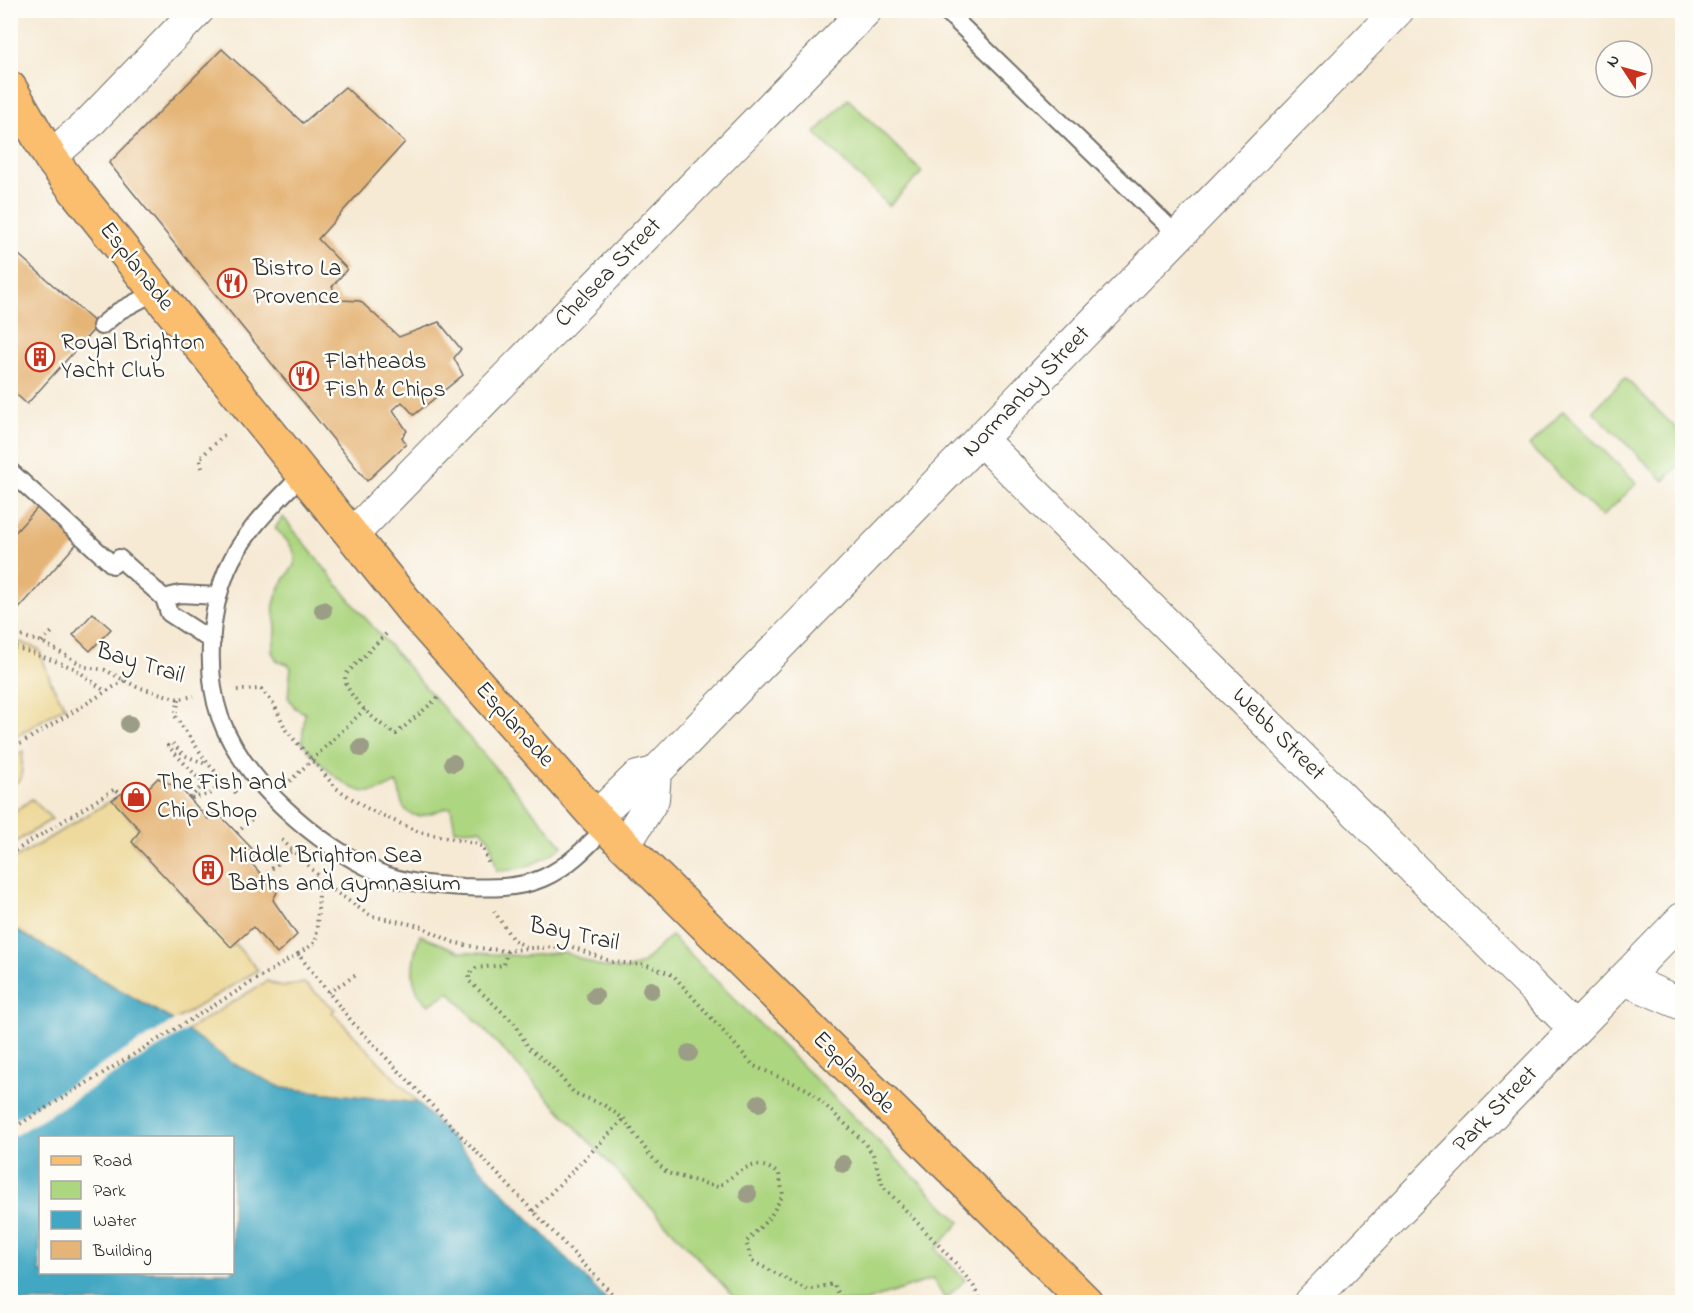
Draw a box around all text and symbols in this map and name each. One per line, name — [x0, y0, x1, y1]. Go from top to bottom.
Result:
north arrow — [1594, 39, 1654, 99]
text: N — [1601, 50, 1626, 73]
street label: Chelsea Street — [547, 210, 671, 336]
street label: Esplanade — [90, 215, 182, 319]
place label: Bistro La Provence — [252, 252, 342, 315]
restaurant icon: Bistro La Provence — [216, 267, 248, 299]
street label: Normanby Street — [955, 318, 1100, 467]
place label: Royal Brighton Yacht Club — [61, 326, 205, 389]
building icon: Royal Brighton Yacht Club — [24, 341, 56, 373]
place label: Flatheads Fish & Chips — [324, 345, 446, 408]
restaurant icon: Flatheads Fish & Chips — [288, 360, 320, 392]
street label: Bay Trail — [90, 634, 189, 695]
street label: Esplanade — [466, 674, 562, 776]
street label: Webb Street — [1223, 680, 1333, 790]
place label: The Fish and Chip Shop — [157, 766, 287, 829]
shop icon: The Fish and Chip Shop — [120, 781, 152, 813]
place label: Middle Brighton Sea Baths and Gymnasium — [228, 839, 461, 903]
building icon: Middle Brighton Sea Baths and Gymnasium — [192, 854, 224, 886]
street label: Bay Trail — [525, 908, 622, 963]
street label: Esplanade — [803, 1023, 903, 1123]
street label: Park Street — [1445, 1058, 1547, 1162]
legend — [39, 1136, 234, 1274]
text: Road — [93, 1149, 132, 1175]
text: Park — [93, 1179, 126, 1205]
text: Water — [93, 1209, 137, 1235]
text: Building — [92, 1239, 152, 1266]

